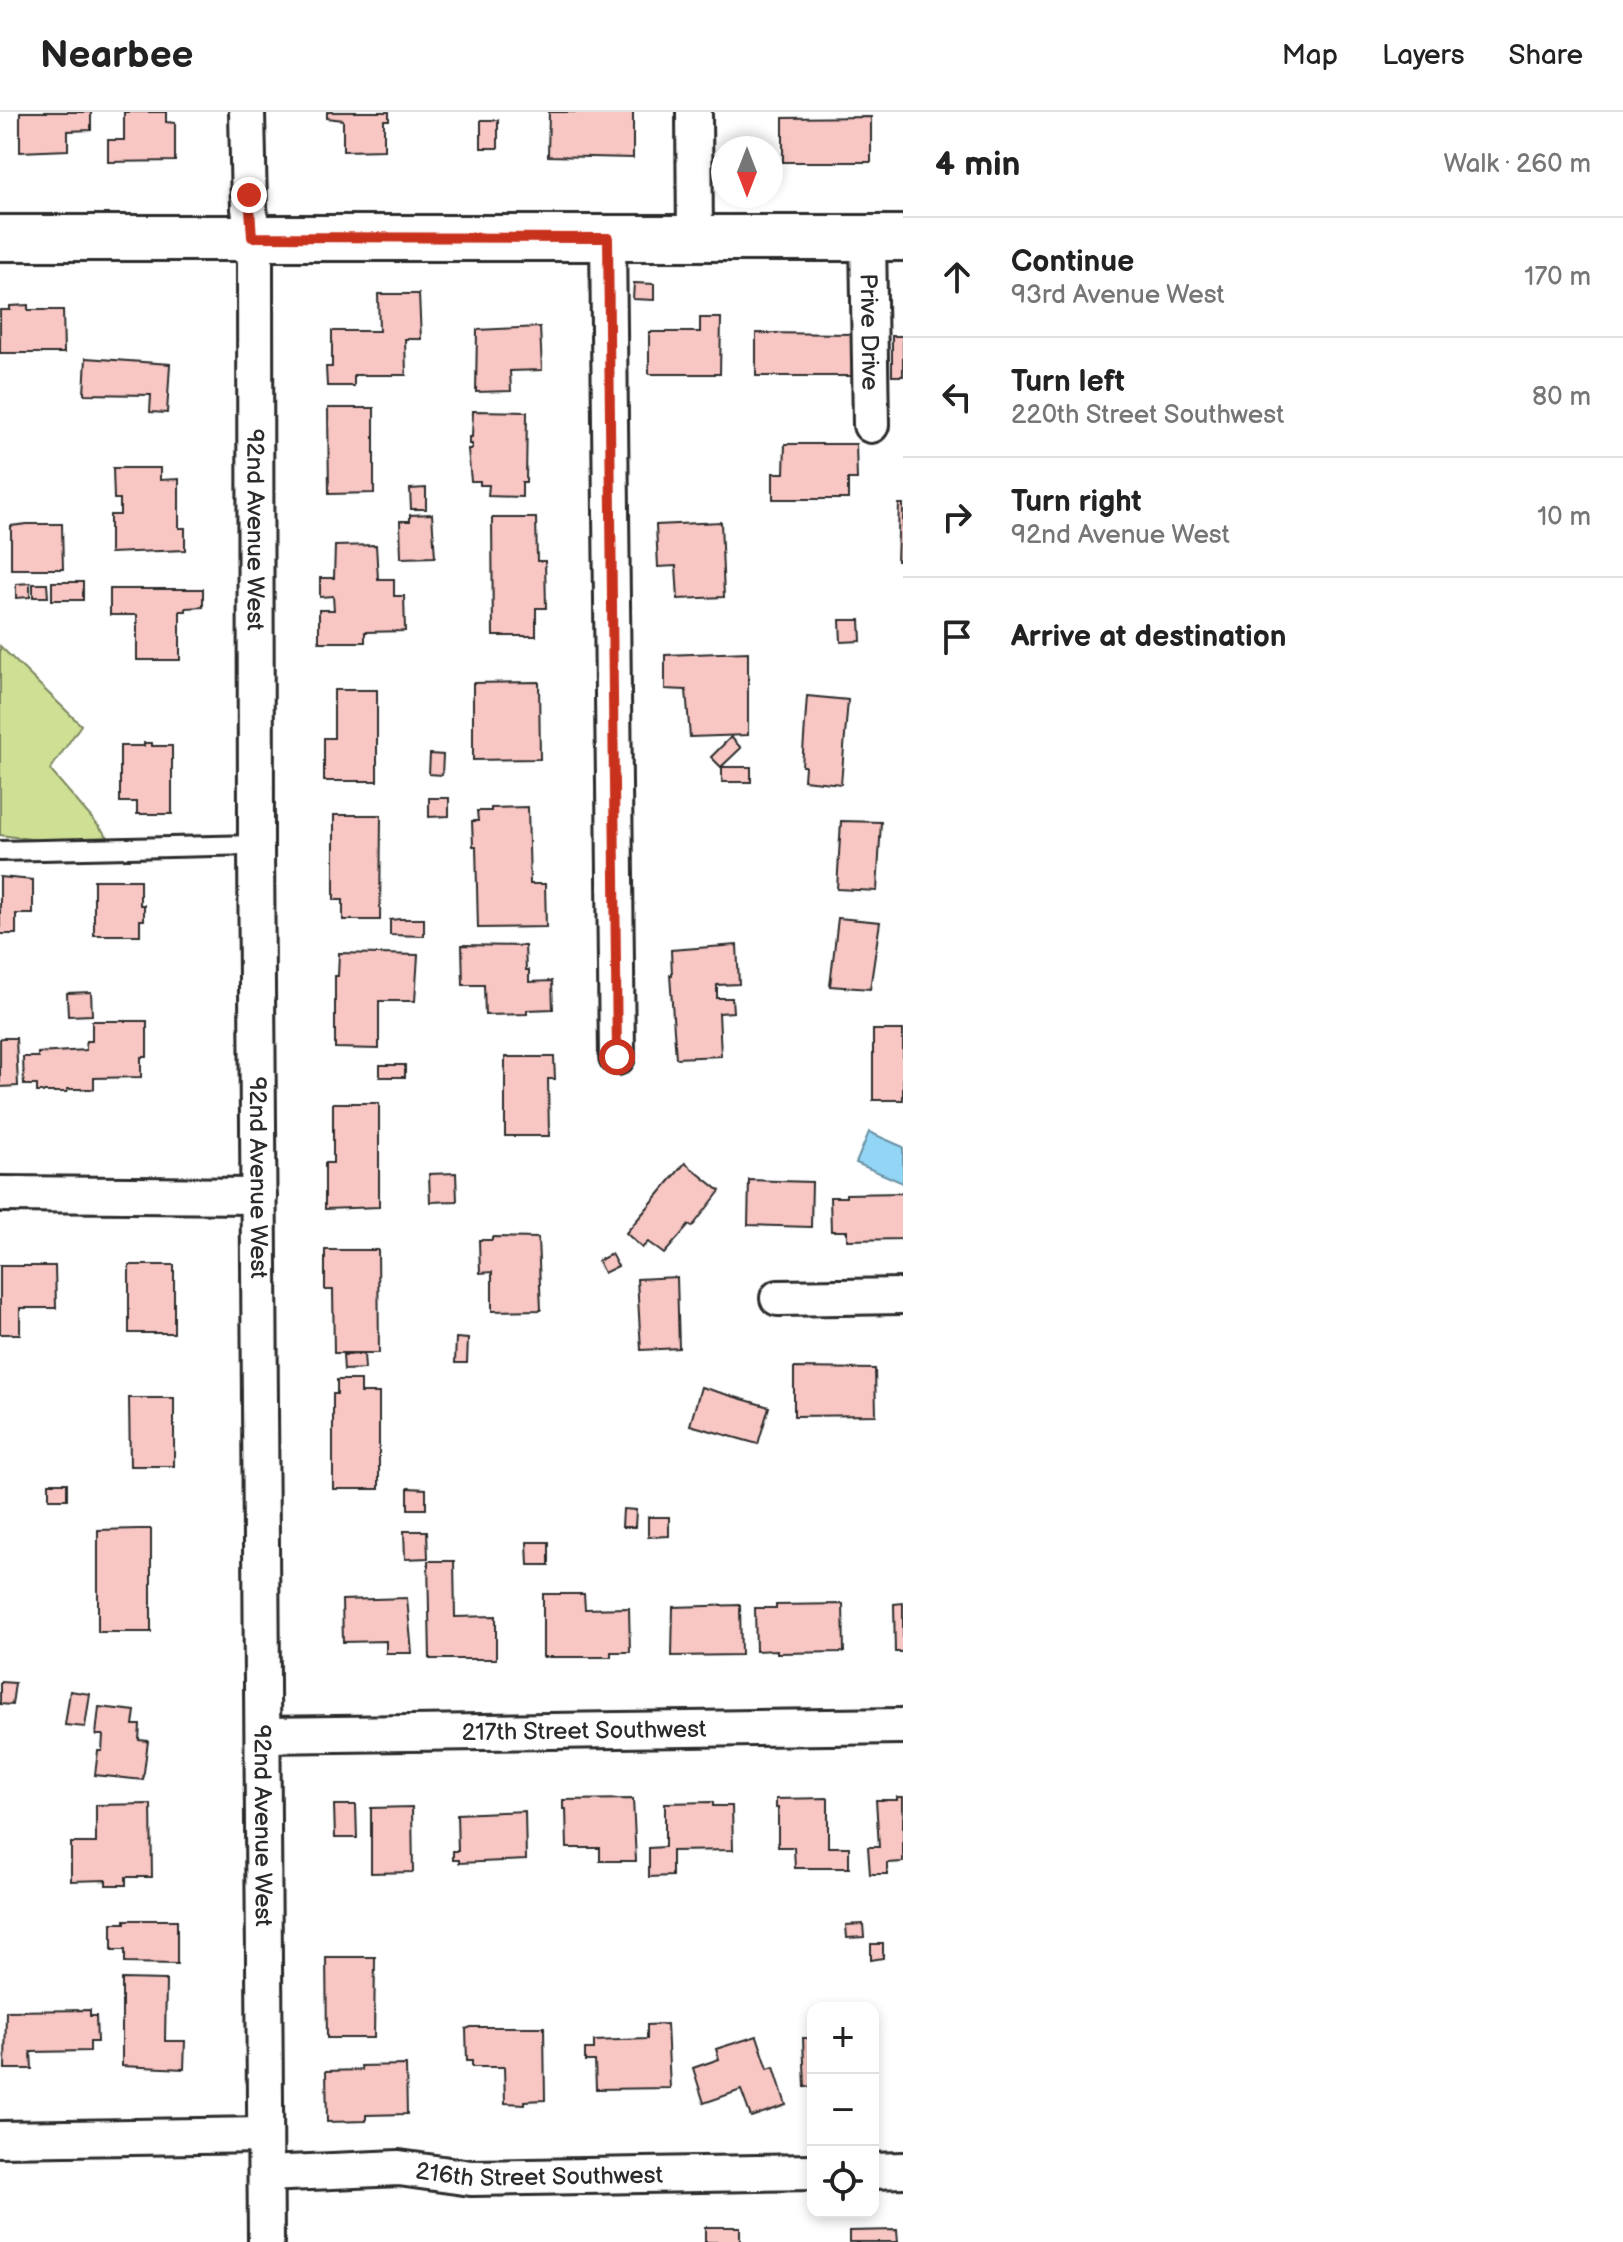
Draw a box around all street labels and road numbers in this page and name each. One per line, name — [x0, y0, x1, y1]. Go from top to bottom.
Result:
street label: Prive Drive — [854, 273, 884, 391]
street label: 92nd Avenue West — [240, 429, 270, 631]
street label: 92nd Avenue West — [243, 1077, 273, 1279]
street label: 217th Street Southwest — [461, 1715, 707, 1747]
street label: 92nd Avenue West — [247, 1725, 278, 1927]
street label: 216th Street Southwest — [414, 2156, 664, 2193]

